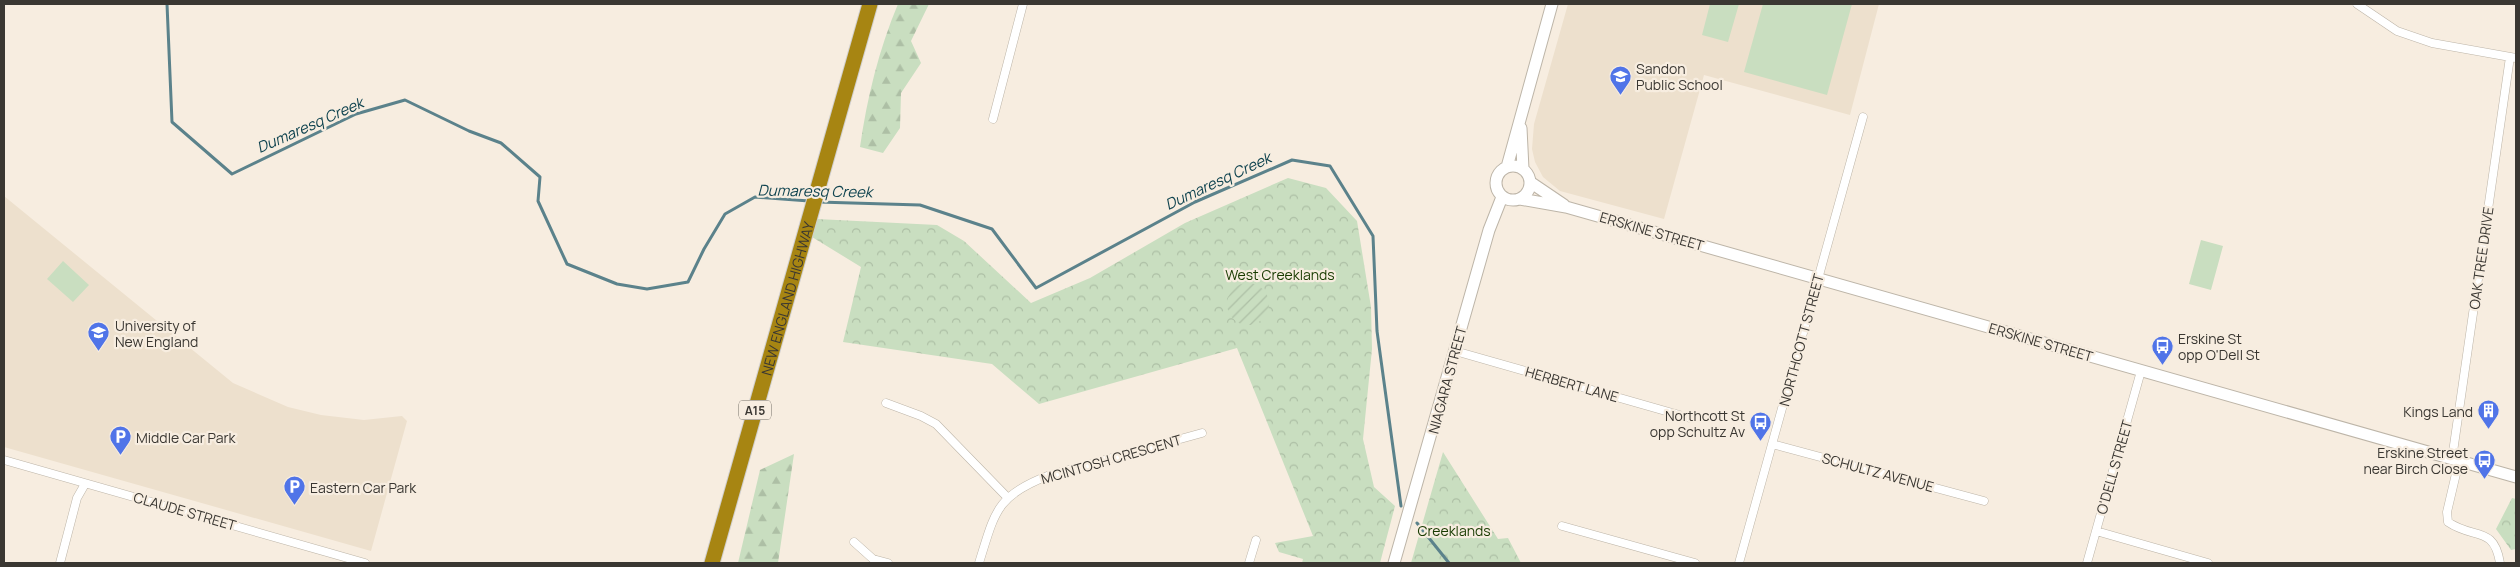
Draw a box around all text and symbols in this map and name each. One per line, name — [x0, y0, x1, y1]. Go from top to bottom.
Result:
place label: Sandon Public School — [1636, 59, 1723, 94]
school or university icon: Sandon Public School — [1608, 64, 1632, 95]
water label: Dumaresq Creek — [253, 91, 369, 158]
water label: Dumaresq Creek — [1162, 146, 1277, 215]
water label: Dumaresq Creek — [757, 179, 875, 203]
street label: OAK TREE DRIVE — [2464, 205, 2498, 311]
street label: ERSKINE STREET — [1598, 207, 1707, 255]
street label: NEW ENGLAND HIGHWAY — [756, 219, 818, 377]
park label: West Creeklands — [1225, 265, 1335, 284]
street label: NORTHCOTT STREET — [1774, 271, 1828, 408]
place label: University of New England — [115, 316, 198, 351]
street label: ERSKINE STREET — [1987, 318, 2096, 366]
school or university icon: University of New England — [87, 321, 111, 352]
street label: NIAGARA STREET — [1424, 324, 1471, 436]
place label: Erskine St opp O'Dell St — [2178, 329, 2260, 364]
bus stop icon: Erskine St opp O'Dell St — [2150, 334, 2174, 365]
street label: HERBERT LANE — [1523, 362, 1621, 406]
building icon: Kings Land — [2477, 399, 2501, 430]
road number: A15 — [739, 400, 771, 420]
place label: Kings Land — [2403, 402, 2473, 421]
place label: Northcott St opp Schultz Av — [1650, 406, 1745, 441]
bus stop icon: Northcott St opp Schultz Av — [1749, 411, 1773, 442]
street label: O'DELL STREET — [2091, 417, 2137, 516]
parking icon: Middle Car Park — [108, 425, 132, 456]
place label: Middle Car Park — [136, 428, 236, 447]
street label: MCINTOSH CRESCENT — [1039, 430, 1184, 488]
place label: Erskine Street near Birch Close — [2363, 443, 2468, 478]
street label: SCHULTZ AVENUE — [1820, 448, 1936, 496]
bus stop icon: Erskine Street near Birch Close — [2472, 448, 2496, 479]
parking icon: Eastern Car Park — [282, 475, 306, 506]
place label: Eastern Car Park — [310, 478, 417, 497]
street label: CLAUDE STREET — [131, 487, 239, 535]
park label: Creeklands — [1417, 521, 1491, 540]

